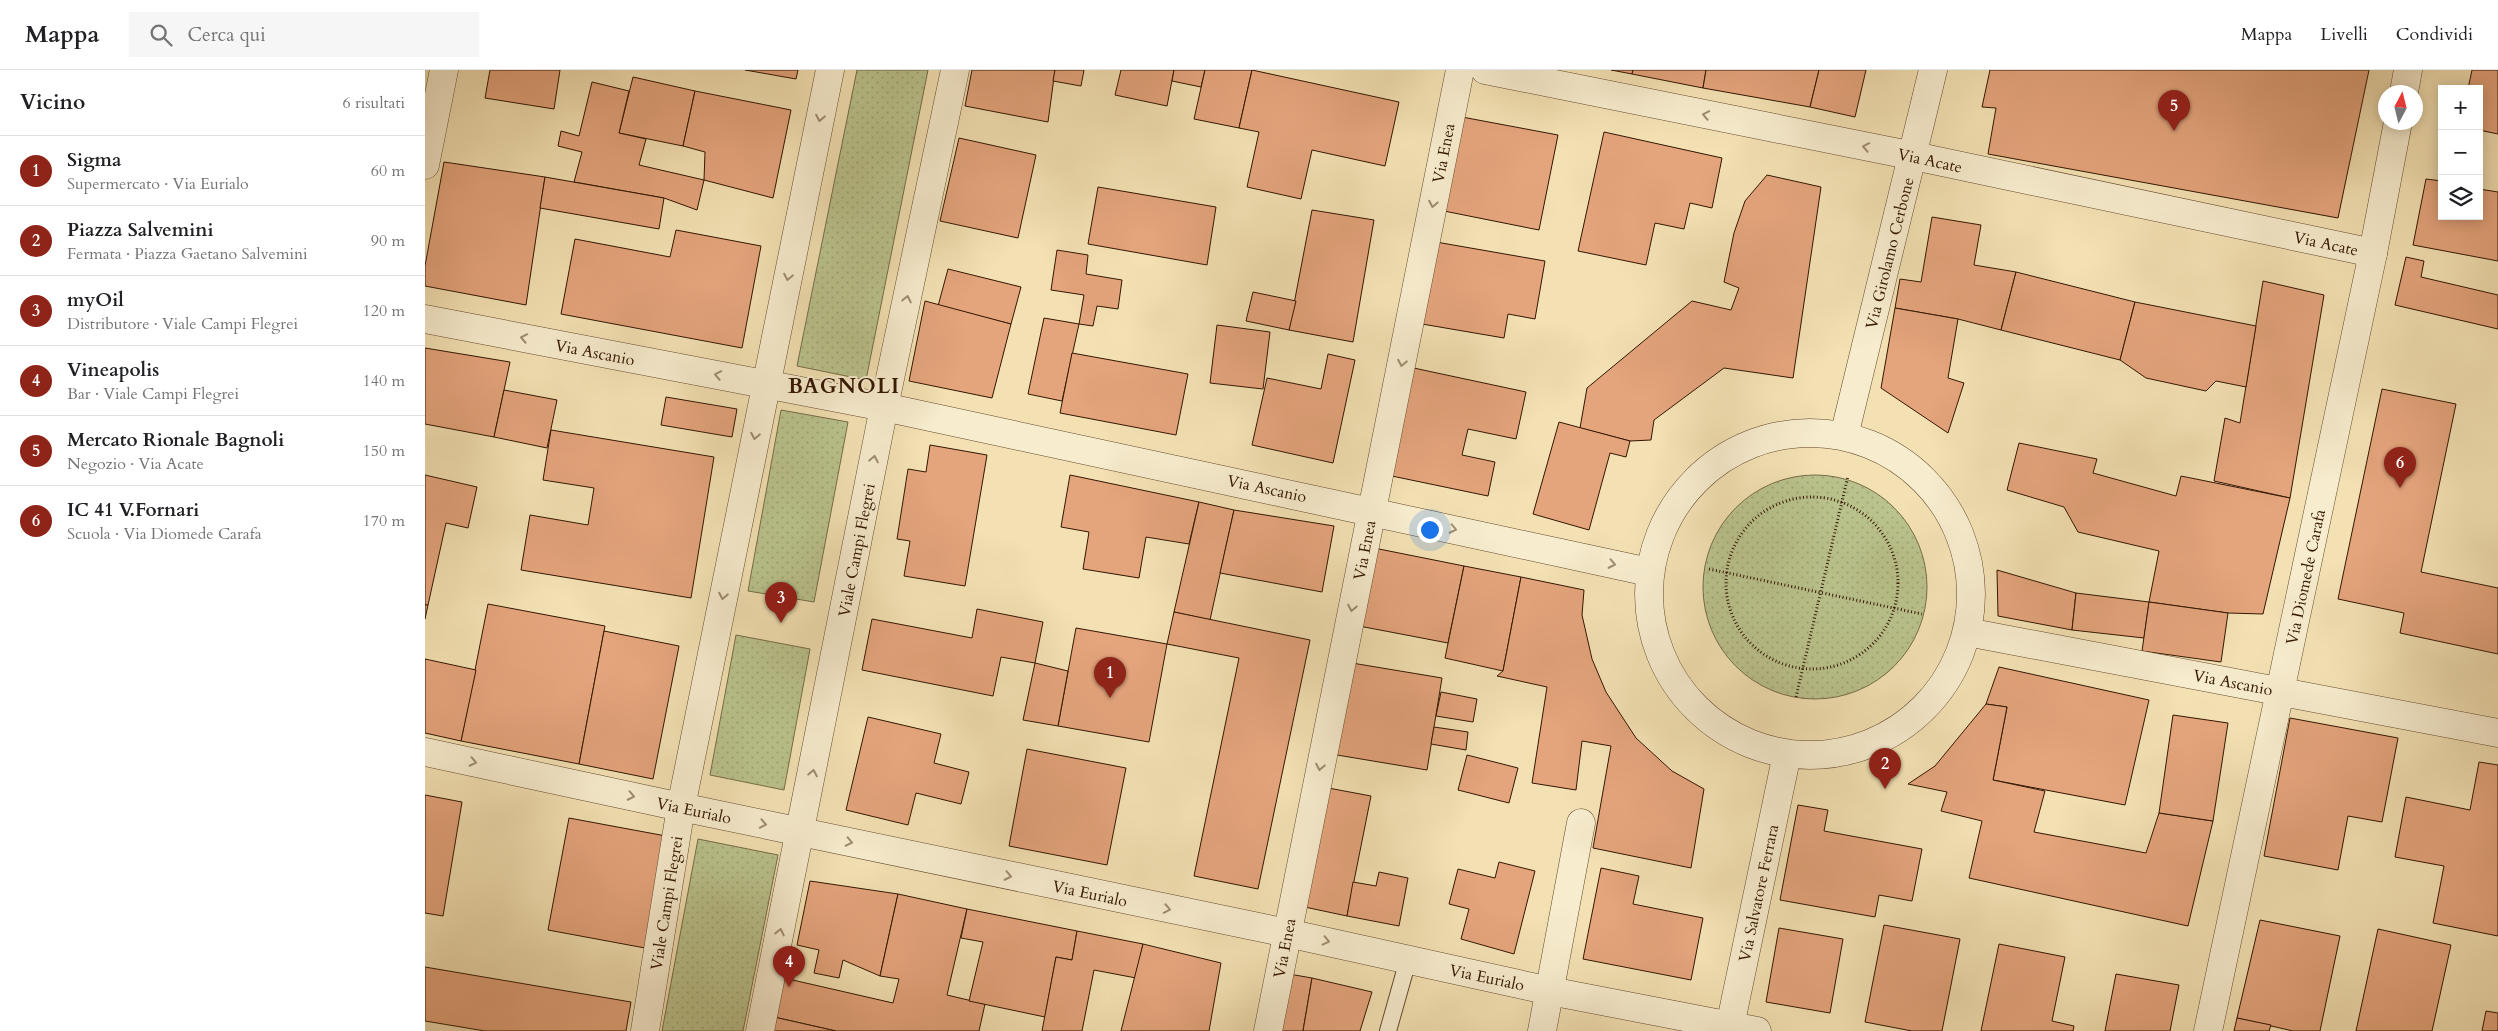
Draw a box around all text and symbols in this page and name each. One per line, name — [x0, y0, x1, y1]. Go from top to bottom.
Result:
search box — [129, 12, 479, 57]
text: Mappa — [25, 18, 99, 51]
icon: search — [147, 21, 175, 49]
text: Cerca qui — [187, 22, 265, 48]
text: Mappa — [2241, 22, 2292, 47]
text: Livelli — [2320, 22, 2368, 47]
text: Condividi — [2396, 22, 2473, 47]
north arrow — [2378, 85, 2423, 130]
map controls — [2438, 85, 2483, 220]
button: + — [2438, 85, 2483, 130]
text: Vicino — [20, 88, 85, 117]
pin: 5 — [2158, 90, 2190, 131]
text: 6 risultati — [342, 92, 405, 114]
one-way arrow — [1702, 110, 1711, 120]
one-way arrow — [815, 113, 826, 122]
street label: Via Enea — [1427, 121, 1461, 185]
button: − — [2438, 130, 2483, 175]
one-way arrow — [1861, 142, 1870, 152]
street label: Via Acate — [1896, 143, 1964, 179]
text: Sigma — [67, 147, 121, 173]
text: 1 — [32, 160, 40, 182]
text: 60 m — [371, 160, 405, 182]
text: Supermercato · Via Eurialo — [67, 173, 249, 195]
street label: Via Girolamo Cerbone — [1860, 175, 1919, 331]
button: layers — [2438, 175, 2483, 220]
one-way arrow — [1429, 199, 1439, 208]
text: Piazza Salvemini — [67, 217, 214, 243]
street label: Via Acate — [2292, 226, 2360, 262]
text: 2 — [32, 230, 40, 252]
text: 90 m — [371, 230, 405, 252]
text: Fermata · Piazza Gaetano Salvemini — [67, 243, 308, 265]
one-way arrow — [783, 273, 793, 281]
text: myOil — [67, 287, 124, 313]
one-way arrow — [901, 295, 912, 304]
text: 3 — [32, 300, 40, 322]
text: 120 m — [363, 300, 405, 322]
text: Distributore · Viale Campi Flegrei — [67, 313, 298, 335]
one-way arrow — [519, 334, 528, 344]
street label: Via Ascanio — [553, 334, 637, 372]
text: Vineapolis — [67, 357, 159, 383]
one-way arrow — [1397, 359, 1407, 367]
text: 4 — [32, 370, 40, 392]
text: 140 m — [363, 370, 405, 392]
one-way arrow — [713, 370, 722, 380]
district label: BAGNOLI — [788, 372, 900, 401]
text: Bar · Viale Campi Flegrei — [67, 383, 239, 405]
text: Mercato Rionale Bagnoli — [67, 427, 284, 453]
one-way arrow — [751, 432, 761, 441]
text: 5 — [32, 440, 40, 462]
text: 150 m — [363, 440, 405, 462]
pin: 6 — [2384, 447, 2416, 488]
text: Negozio · Via Acate — [67, 453, 204, 475]
one-way arrow — [868, 454, 879, 463]
street label: Via Ascanio — [1225, 470, 1309, 508]
street label: Viale Campi Flegrei — [833, 481, 881, 619]
text: IC 41 V.Fornari — [67, 497, 199, 523]
street label: Via Diomede Carafa — [2281, 507, 2331, 647]
text: 6 — [32, 510, 40, 532]
text: 170 m — [363, 510, 405, 532]
your location — [1417, 517, 1443, 543]
street label: Via Enea — [1348, 518, 1382, 582]
text: Scuola · Via Diomede Carafa — [67, 523, 262, 545]
one-way arrow — [1449, 523, 1458, 534]
one-way arrow — [1607, 558, 1616, 569]
pin: 3 — [765, 582, 797, 623]
one-way arrow — [719, 591, 729, 600]
one-way arrow — [1347, 604, 1358, 612]
pin: 1 — [1094, 657, 1126, 698]
street label: Via Ascanio — [2191, 664, 2275, 702]
pin: 2 — [1869, 748, 1901, 789]
one-way arrow — [468, 756, 477, 767]
one-way arrow — [1316, 763, 1326, 772]
one-way arrow — [807, 768, 817, 777]
one-way arrow — [627, 791, 636, 801]
street label: Via Eurialo — [654, 792, 734, 830]
one-way arrow — [759, 818, 767, 829]
street label: Via Salvatore Ferrara — [1734, 822, 1784, 964]
street label: Viale Campi Flegrei — [645, 834, 689, 972]
one-way arrow — [844, 836, 853, 847]
one-way arrow — [1003, 870, 1012, 881]
street label: Via Eurialo — [1050, 875, 1130, 913]
one-way arrow — [1162, 903, 1171, 914]
street label: Via Enea — [1268, 916, 1302, 980]
one-way arrow — [775, 927, 785, 936]
one-way arrow — [1322, 936, 1331, 946]
pin: 4 — [773, 946, 805, 987]
street label: Via Eurialo — [1447, 959, 1527, 997]

